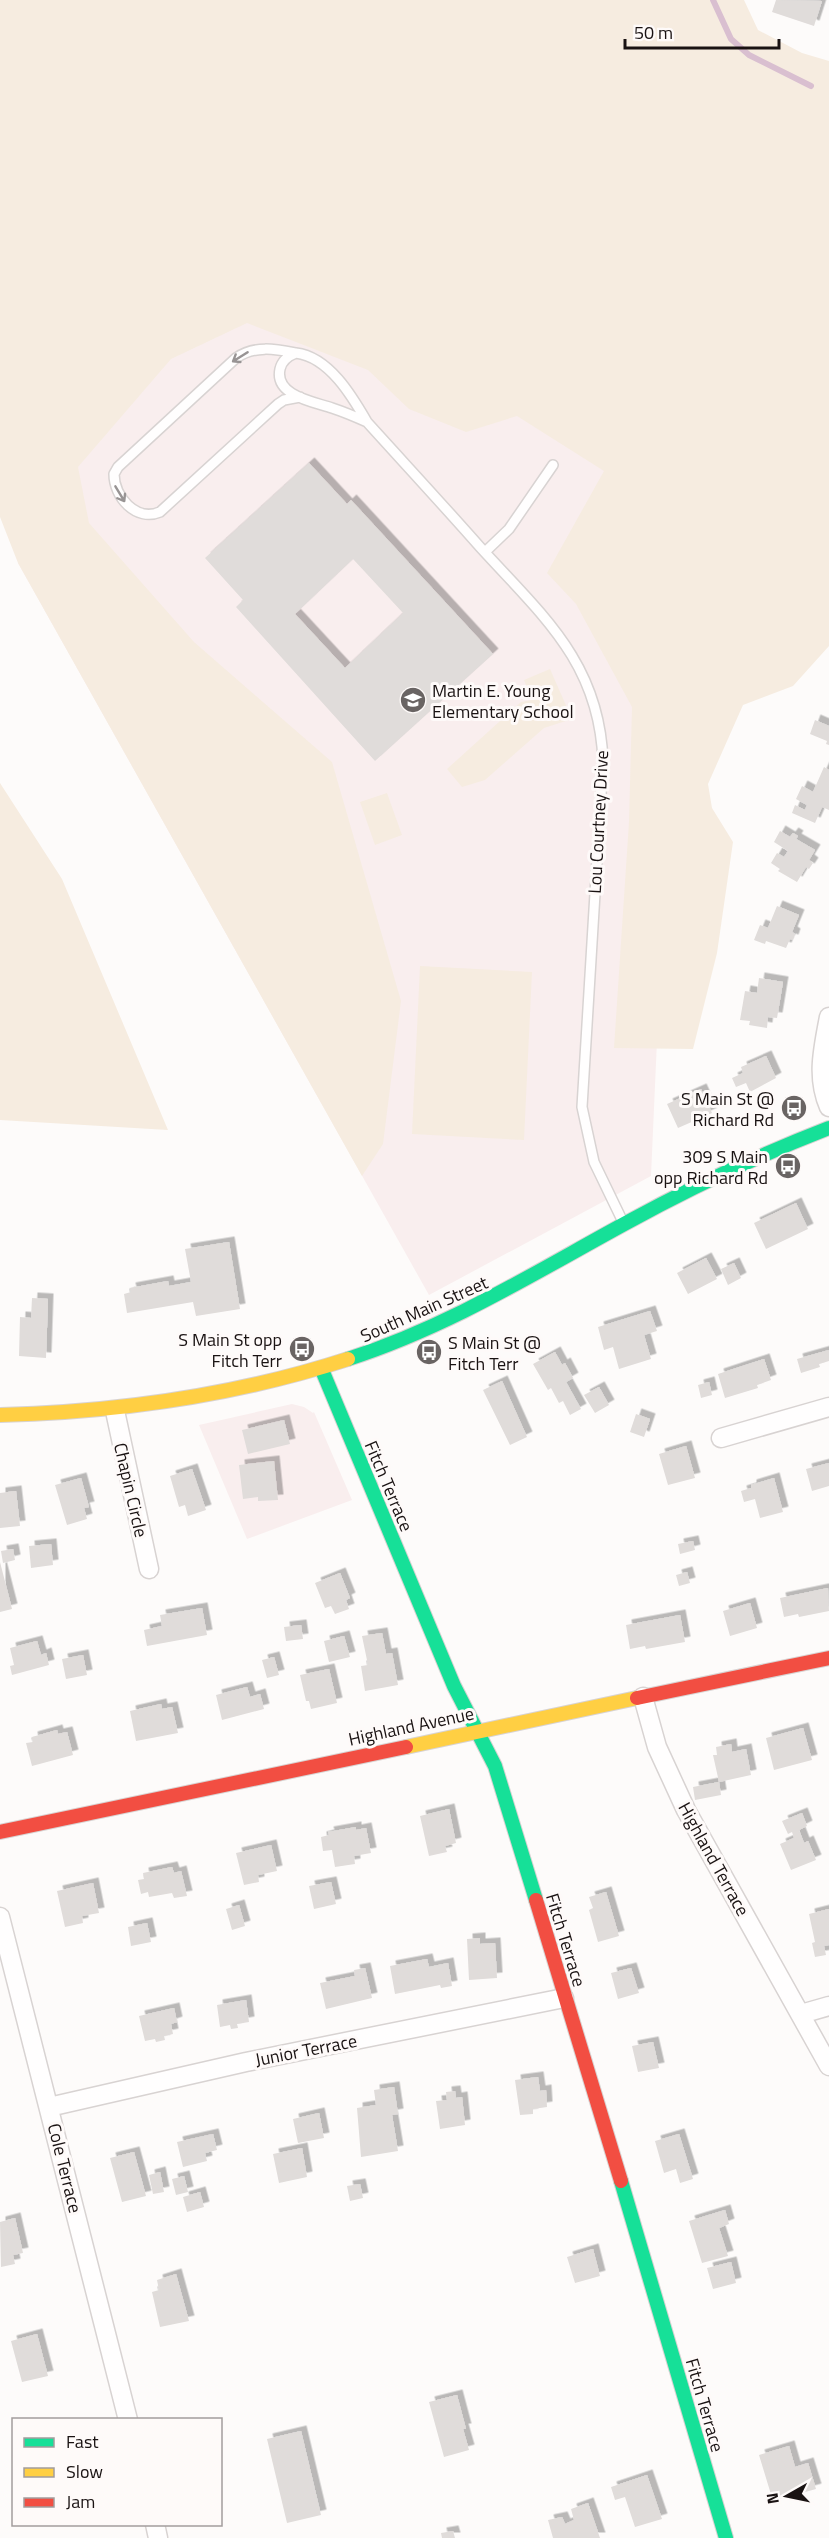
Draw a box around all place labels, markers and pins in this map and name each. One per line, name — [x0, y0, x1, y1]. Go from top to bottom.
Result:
place label: Martin E. Young Elementary School — [432, 677, 574, 725]
school or university icon: Martin E. Young Elementary School — [398, 685, 428, 715]
place label: S Main St @ Richard Rd — [681, 1085, 774, 1133]
bus stop icon: S Main St @ Richard Rd — [779, 1093, 809, 1123]
place label: 309 S Main opp Richard Rd — [654, 1143, 768, 1191]
bus stop icon: 309 S Main opp Richard Rd — [773, 1151, 803, 1181]
place label: S Main St opp Fitch Terr — [178, 1326, 282, 1374]
place label: S Main St @ Fitch Terr — [448, 1329, 541, 1377]
bus stop icon: S Main St opp Fitch Terr — [287, 1334, 317, 1364]
bus stop icon: S Main St @ Fitch Terr — [414, 1337, 444, 1367]

